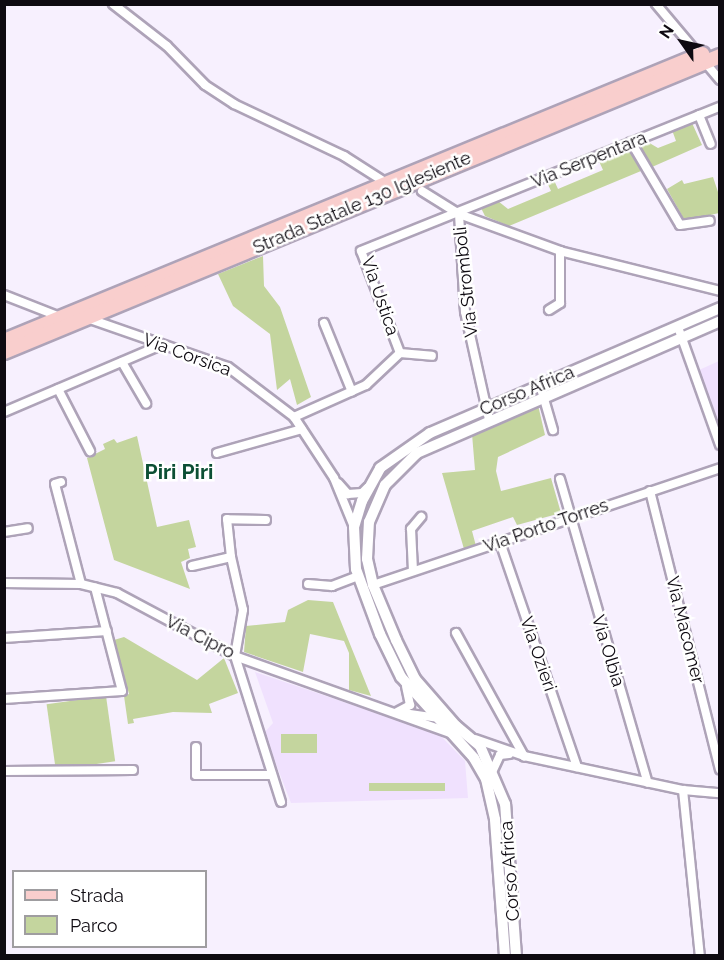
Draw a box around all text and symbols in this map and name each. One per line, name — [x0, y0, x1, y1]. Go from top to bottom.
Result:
north arrow — [652, 12, 712, 72]
text: N — [655, 21, 678, 42]
street label: Via Serpentara — [528, 127, 650, 193]
street label: Strada Statale 130 Iglesiente — [250, 147, 474, 259]
street label: Via Stromboli — [449, 226, 483, 338]
street label: Via Ustica — [356, 254, 404, 338]
street label: Via Corsica — [140, 329, 234, 381]
street label: Corso Africa — [476, 361, 578, 421]
district label: Piri Piri — [145, 459, 213, 485]
street label: Via Porto Torres — [481, 494, 611, 558]
street label: Via Macomer — [661, 574, 709, 686]
street label: Via Cipro — [162, 610, 238, 664]
street label: Via Olbia — [587, 613, 629, 689]
street label: Via Ozieri — [515, 614, 561, 694]
street label: Corso Africa — [496, 820, 524, 922]
legend — [12, 870, 207, 948]
text: Strada — [70, 885, 124, 906]
text: Parco — [70, 915, 117, 936]

